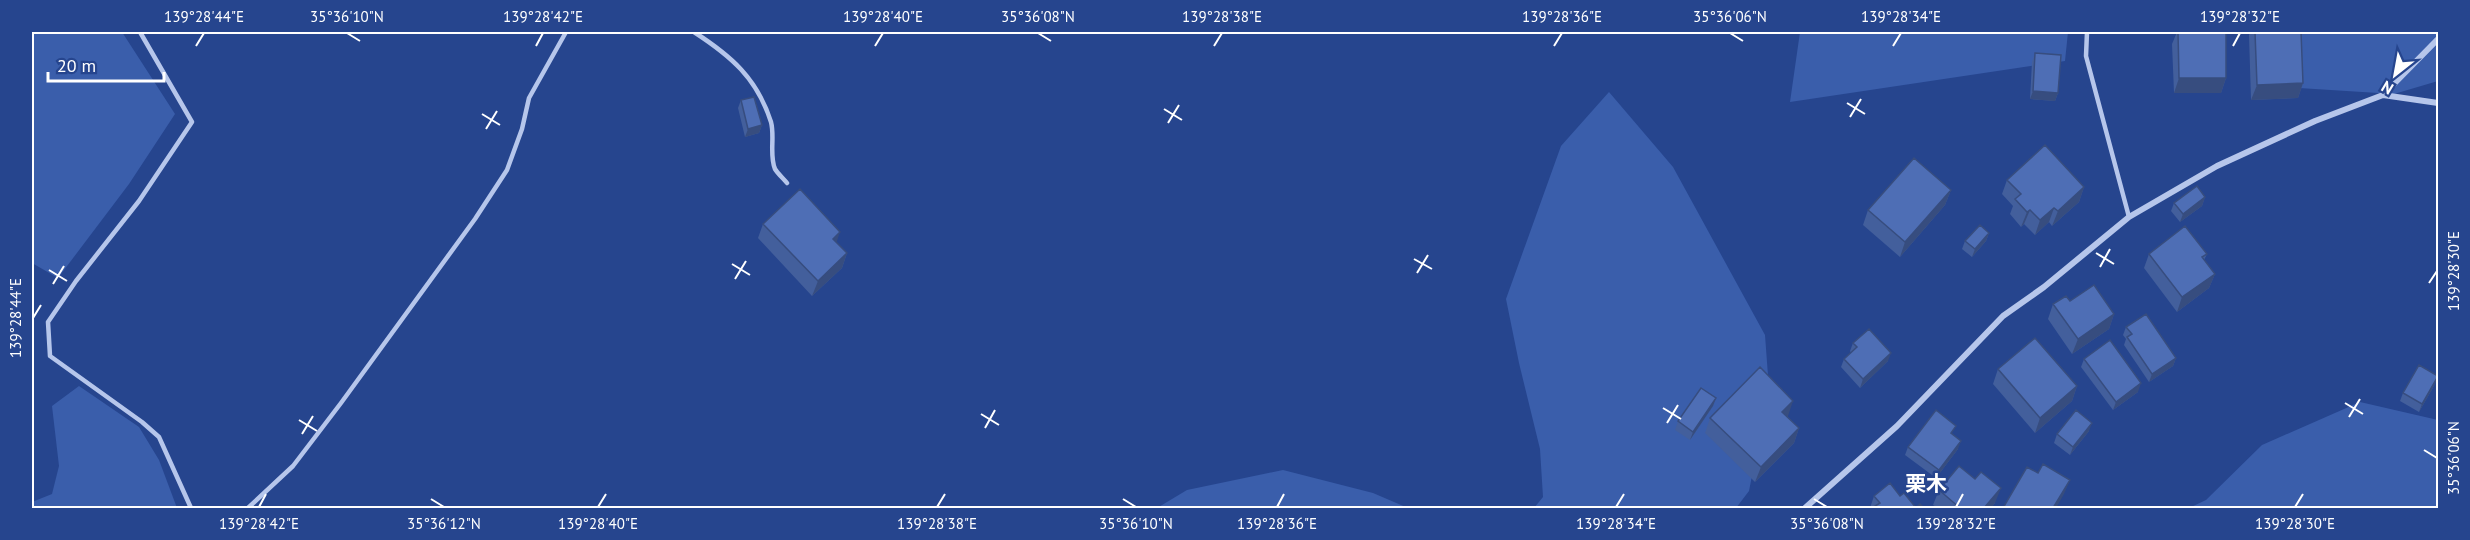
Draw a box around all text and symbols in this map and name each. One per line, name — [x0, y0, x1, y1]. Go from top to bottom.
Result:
text: 139°28'44"E — [164, 7, 244, 26]
text: 35°36'10"N — [310, 7, 384, 26]
text: 139°28'42"E — [503, 7, 583, 26]
text: 139°28'40"E — [843, 7, 923, 26]
text: 35°36'08"N — [1001, 7, 1075, 26]
text: 139°28'38"E — [1182, 7, 1262, 26]
text: 139°28'36"E — [1522, 7, 1602, 26]
text: 35°36'06"N — [1693, 7, 1767, 26]
text: 139°28'34"E — [1861, 7, 1941, 26]
text: 139°28'32"E — [2200, 7, 2280, 26]
scale bar — [48, 45, 164, 83]
north arrow — [2365, 45, 2425, 105]
text: 20 m — [57, 54, 96, 77]
text: N — [2378, 77, 2397, 99]
text: 139°28'30"E — [2444, 231, 2463, 311]
text: 139°28'44"E — [6, 278, 25, 358]
text: 35°36'06"N — [2444, 421, 2463, 495]
district label: 栗木 — [1905, 470, 1947, 497]
text: 139°28'42"E — [219, 514, 299, 533]
text: 35°36'12"N — [407, 514, 481, 533]
text: 139°28'40"E — [558, 514, 638, 533]
text: 139°28'38"E — [897, 514, 977, 533]
text: 35°36'10"N — [1099, 514, 1173, 533]
text: 139°28'36"E — [1237, 514, 1317, 533]
text: 139°28'34"E — [1576, 514, 1656, 533]
text: 35°36'08"N — [1790, 514, 1864, 533]
text: 139°28'32"E — [1916, 514, 1996, 533]
text: 139°28'30"E — [2255, 514, 2335, 533]

